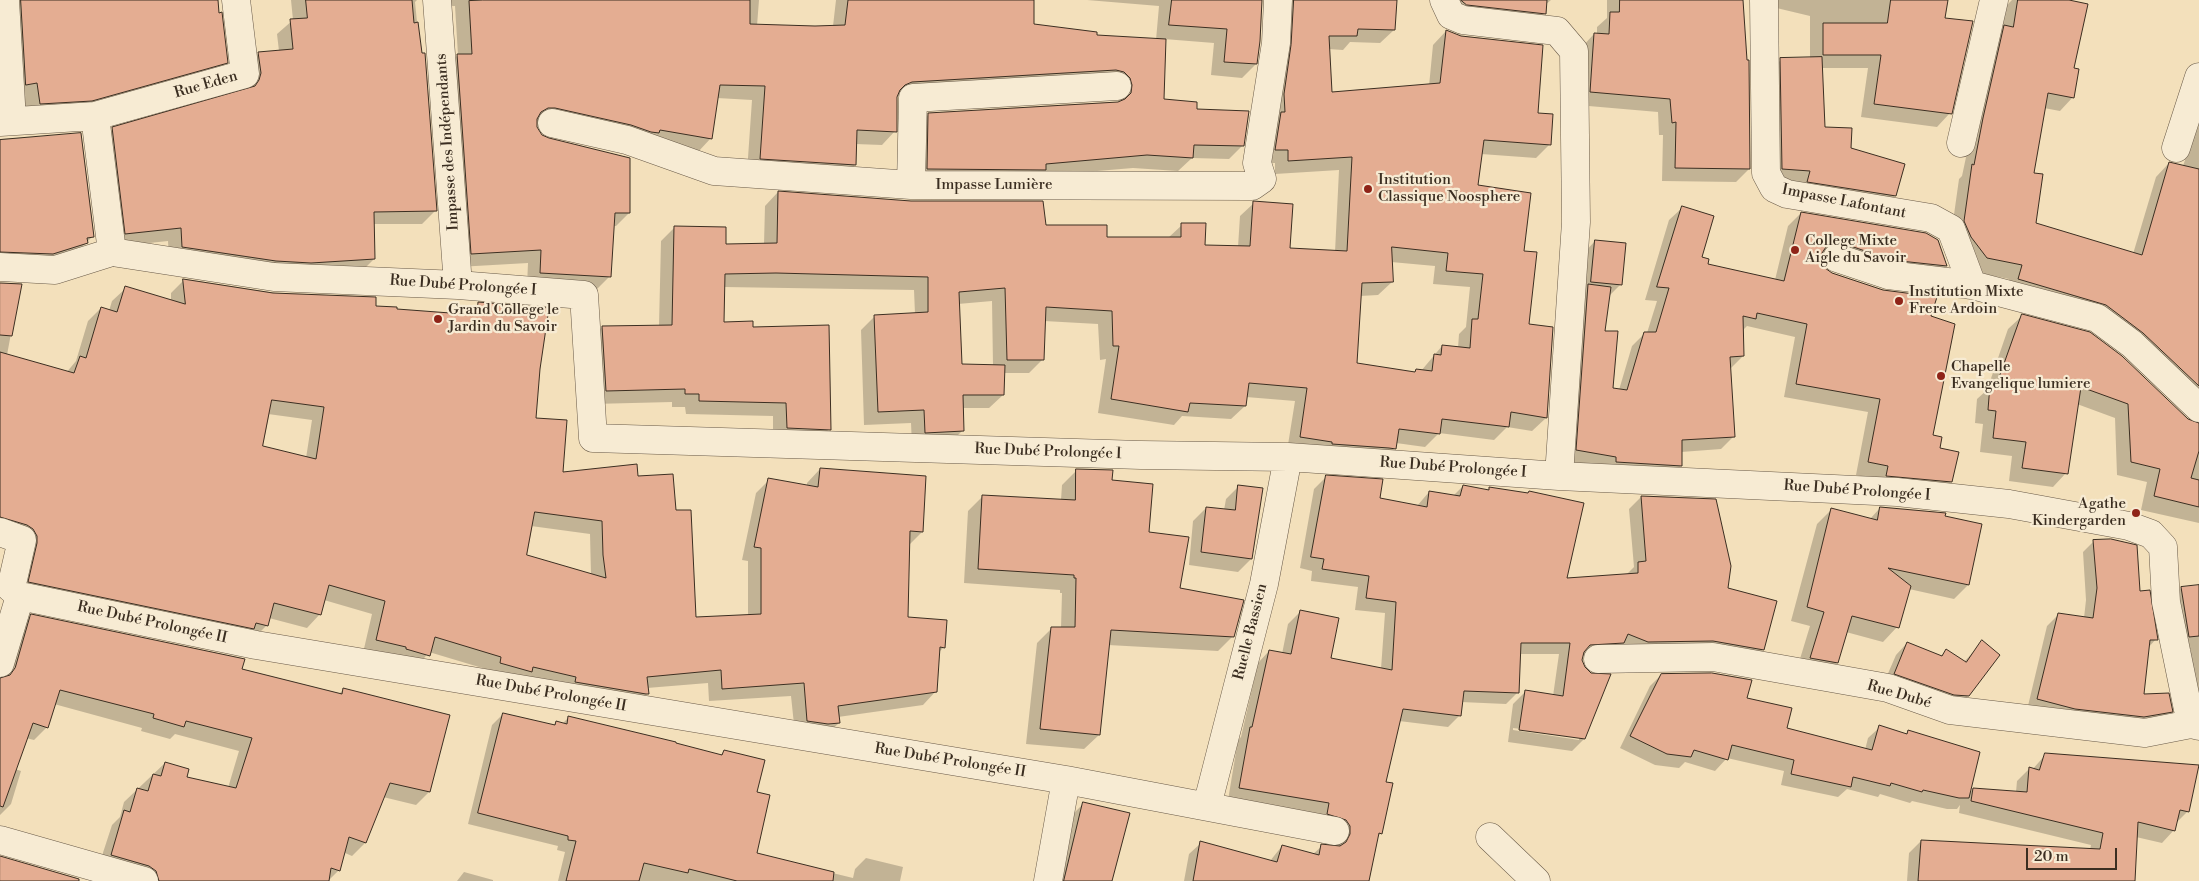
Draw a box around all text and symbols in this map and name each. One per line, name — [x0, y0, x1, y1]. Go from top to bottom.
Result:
street label: Impasse des Indépendants — [433, 53, 463, 231]
street label: Rue Eden — [172, 67, 240, 103]
place label: Institution Classique Noosphere — [1378, 171, 1520, 206]
street label: Impasse Lumière — [936, 176, 1052, 194]
street label: Impasse Lafontant — [1780, 181, 1908, 223]
marker: Institution Classique Noosphere — [1362, 183, 1374, 195]
place label: College Mixte Aigle du Savoir — [1805, 232, 1906, 267]
marker: College Mixte Aigle du Savoir — [1789, 244, 1801, 256]
street label: Rue Dubé Prolongée I — [389, 272, 537, 300]
place label: Institution Mixte Frere Ardoin — [1909, 283, 2024, 318]
marker: Institution Mixte Frere Ardoin — [1893, 295, 1905, 307]
place label: Grand College le Jardin du Savoir — [448, 301, 559, 336]
marker: Grand College le Jardin du Savoir — [432, 313, 444, 325]
place label: Chapelle Evangelique lumiere — [1951, 358, 2090, 393]
marker: Chapelle Evangelique lumiere — [1935, 370, 1947, 382]
street label: Rue Dubé Prolongée I — [974, 440, 1122, 464]
street label: Rue Dubé Prolongée I — [1379, 454, 1527, 482]
street label: Rue Dubé Prolongée I — [1783, 477, 1931, 505]
place label: Agathe Kindergarden — [2032, 495, 2126, 530]
marker: Agathe Kindergarden — [2130, 507, 2142, 519]
street label: Ruelle Bassien — [1230, 582, 1272, 682]
street label: Rue Dubé Prolongée II — [75, 598, 229, 648]
street label: Rue Dubé Prolongée II — [474, 672, 628, 716]
street label: Rue Dubé — [1865, 677, 1933, 713]
street label: Rue Dubé Prolongée II — [873, 740, 1027, 782]
scale bar — [2029, 838, 2120, 870]
text: 20 m — [2034, 847, 2069, 866]

